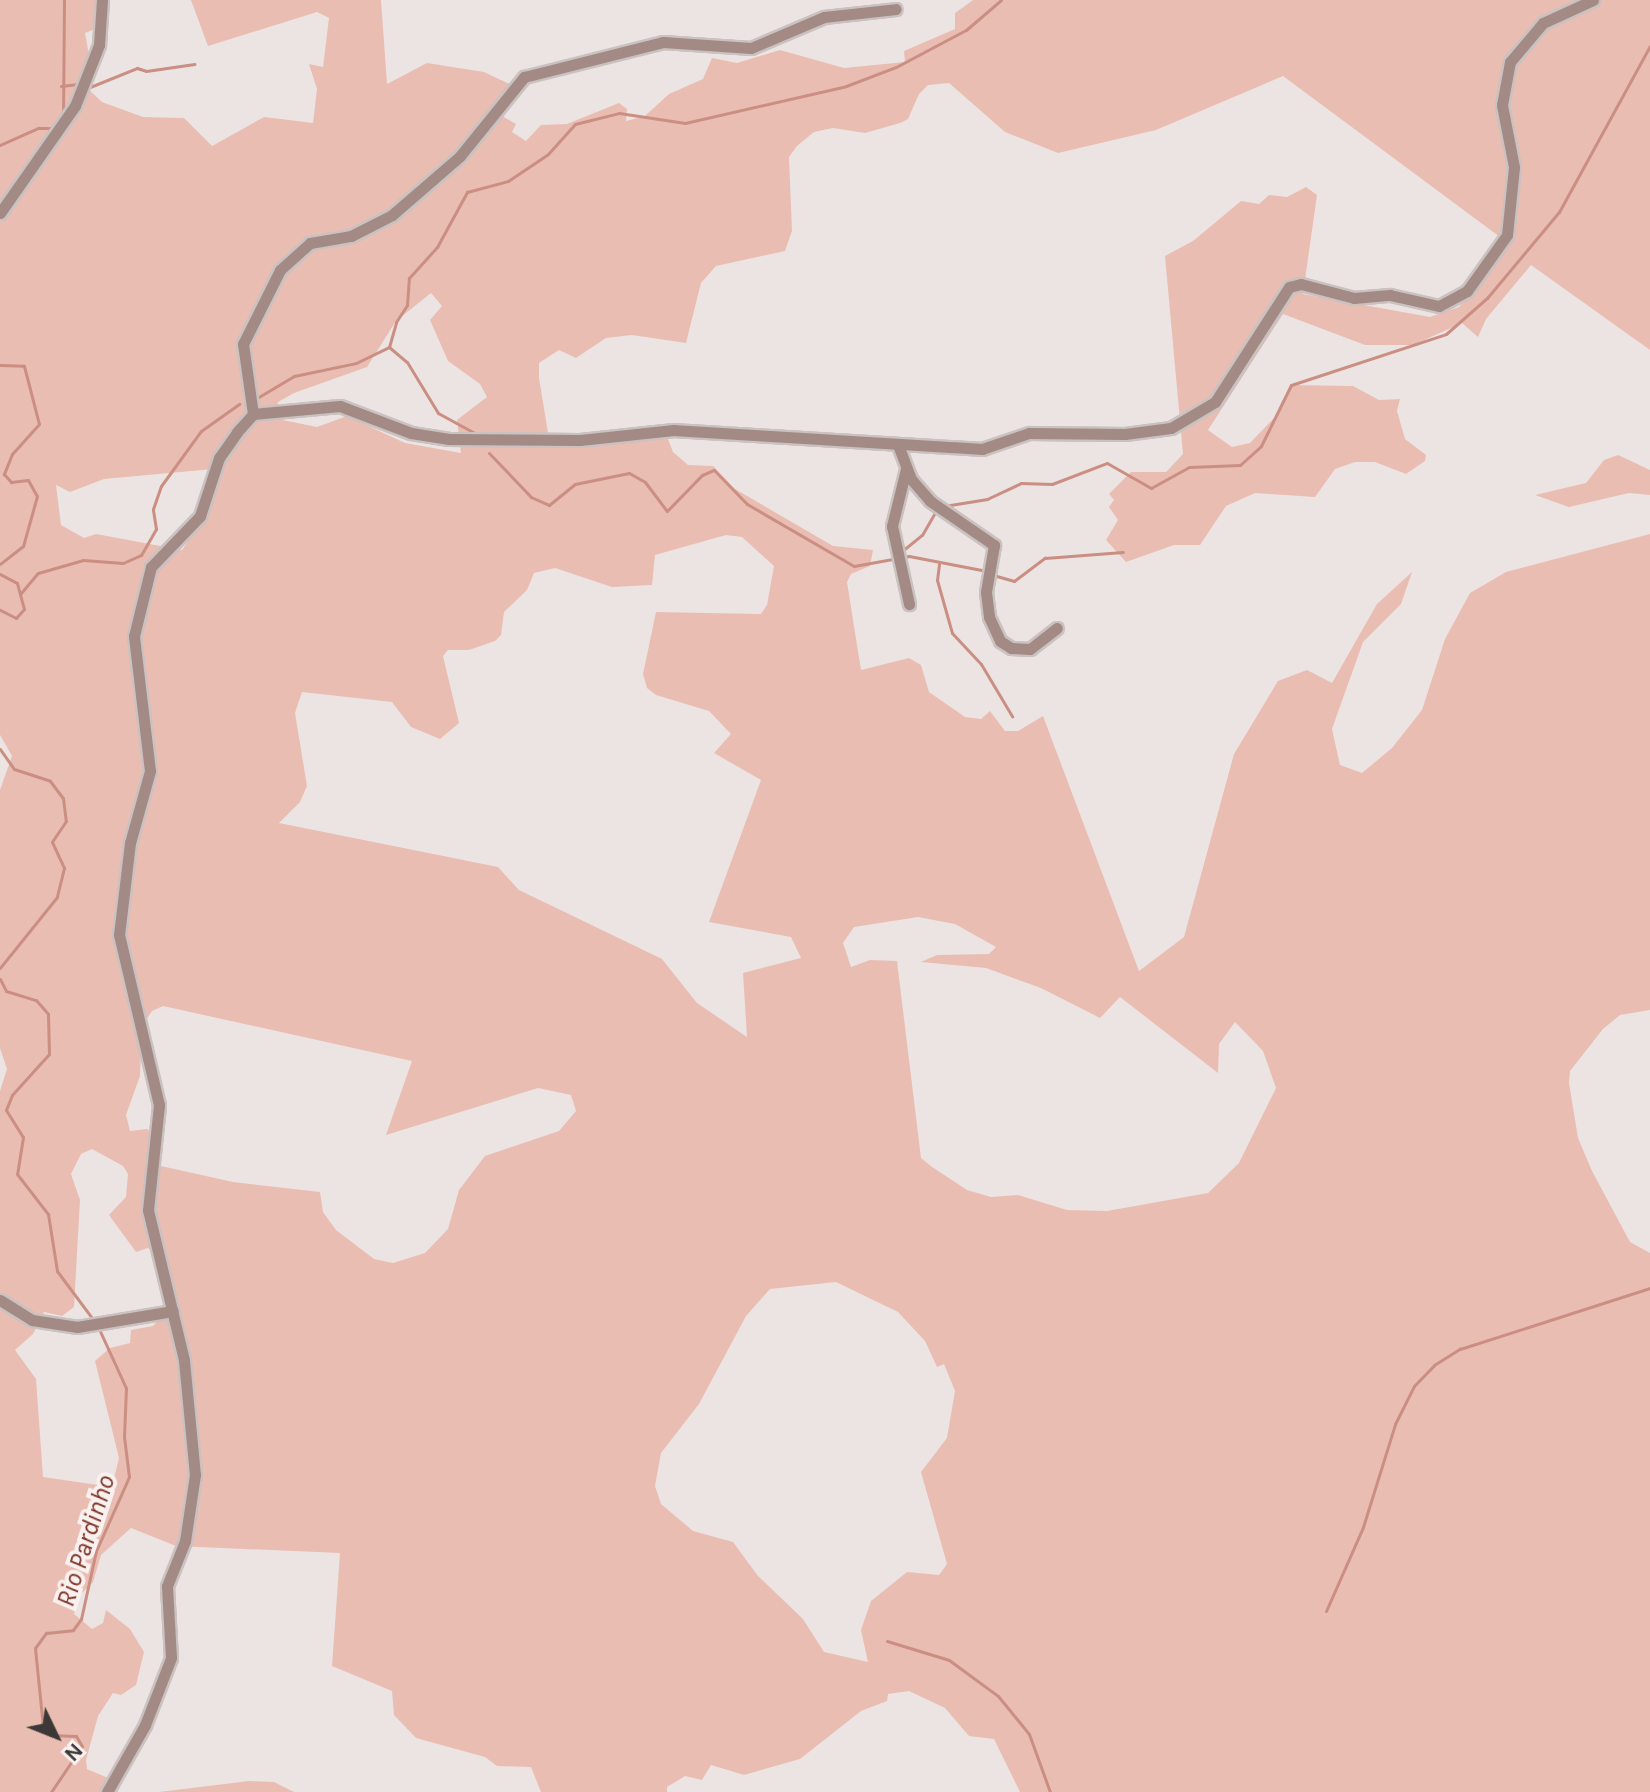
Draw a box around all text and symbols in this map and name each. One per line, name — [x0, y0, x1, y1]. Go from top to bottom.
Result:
water label: Rio Pardinho — [50, 1471, 122, 1611]
north arrow — [16, 1696, 96, 1776]
text: N — [59, 1738, 88, 1767]

